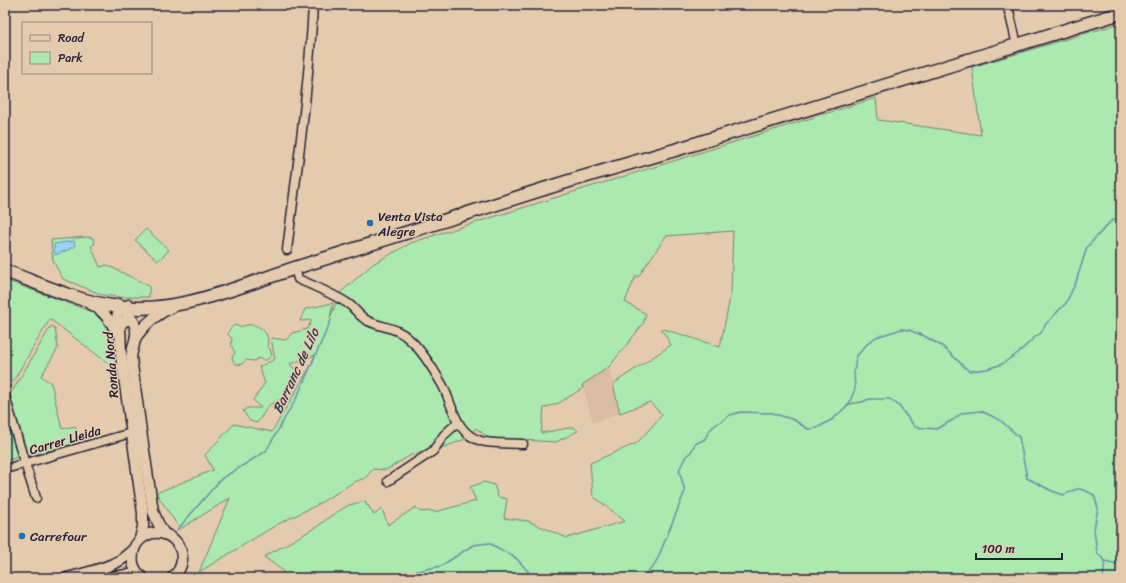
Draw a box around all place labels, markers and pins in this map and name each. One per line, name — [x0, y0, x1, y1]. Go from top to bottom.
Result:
place label: Venta Vista Alegre — [377, 205, 443, 243]
marker: Venta Vista Alegre — [365, 218, 375, 228]
place label: Carrefour — [30, 525, 87, 548]
marker: Carrefour — [17, 531, 27, 541]

